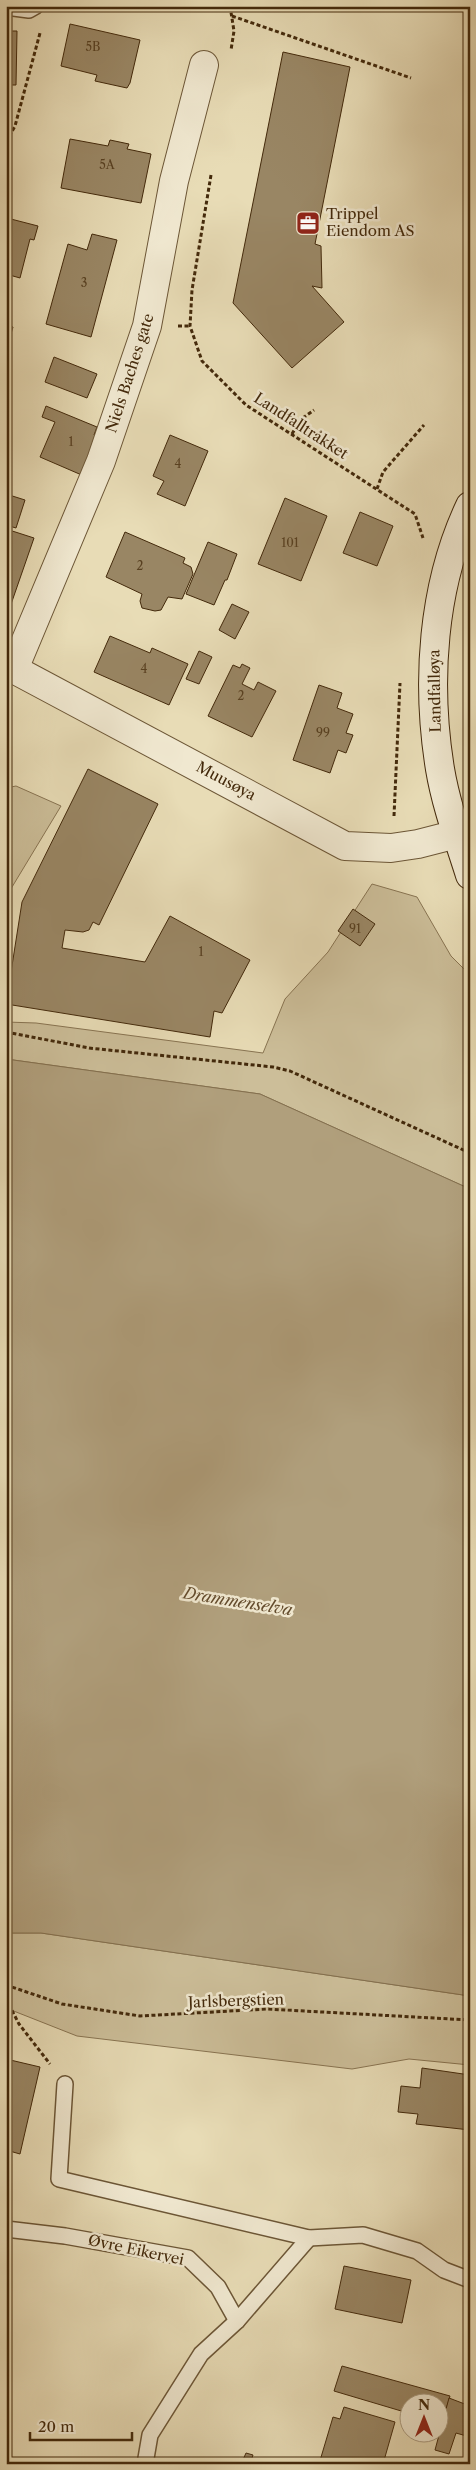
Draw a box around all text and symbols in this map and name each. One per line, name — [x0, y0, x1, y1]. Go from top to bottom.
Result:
house number: 5B — [86, 39, 100, 54]
house number: 5A — [99, 157, 116, 172]
place label: Trippel Eiendom AS — [326, 204, 414, 240]
office icon: Trippel Eiendom AS — [295, 210, 321, 236]
house number: 3 — [81, 275, 87, 290]
street label: Niels Baches gate — [101, 311, 158, 435]
street label: Landfalltråkket — [251, 388, 352, 463]
house number: 1 — [68, 434, 74, 449]
house number: 4 — [175, 456, 182, 471]
house number: 101 — [281, 535, 299, 550]
house number: 2 — [137, 558, 144, 573]
street label: Landfalløya — [424, 649, 445, 733]
house number: 4 — [141, 661, 148, 676]
house number: 2 — [238, 688, 245, 703]
house number: 99 — [316, 725, 330, 740]
street label: Muusøya — [193, 757, 259, 804]
house number: 91 — [349, 921, 361, 936]
house number: 1 — [198, 944, 204, 959]
water label: Drammenselva — [180, 1582, 294, 1620]
street label: Jarlsbergstien — [186, 1989, 285, 2012]
street label: Øvre Eikervei — [86, 2230, 186, 2269]
north arrow — [398, 2392, 448, 2442]
text: N — [418, 2396, 430, 2414]
scale bar — [30, 2410, 132, 2442]
text: 20 m — [38, 2417, 74, 2436]

